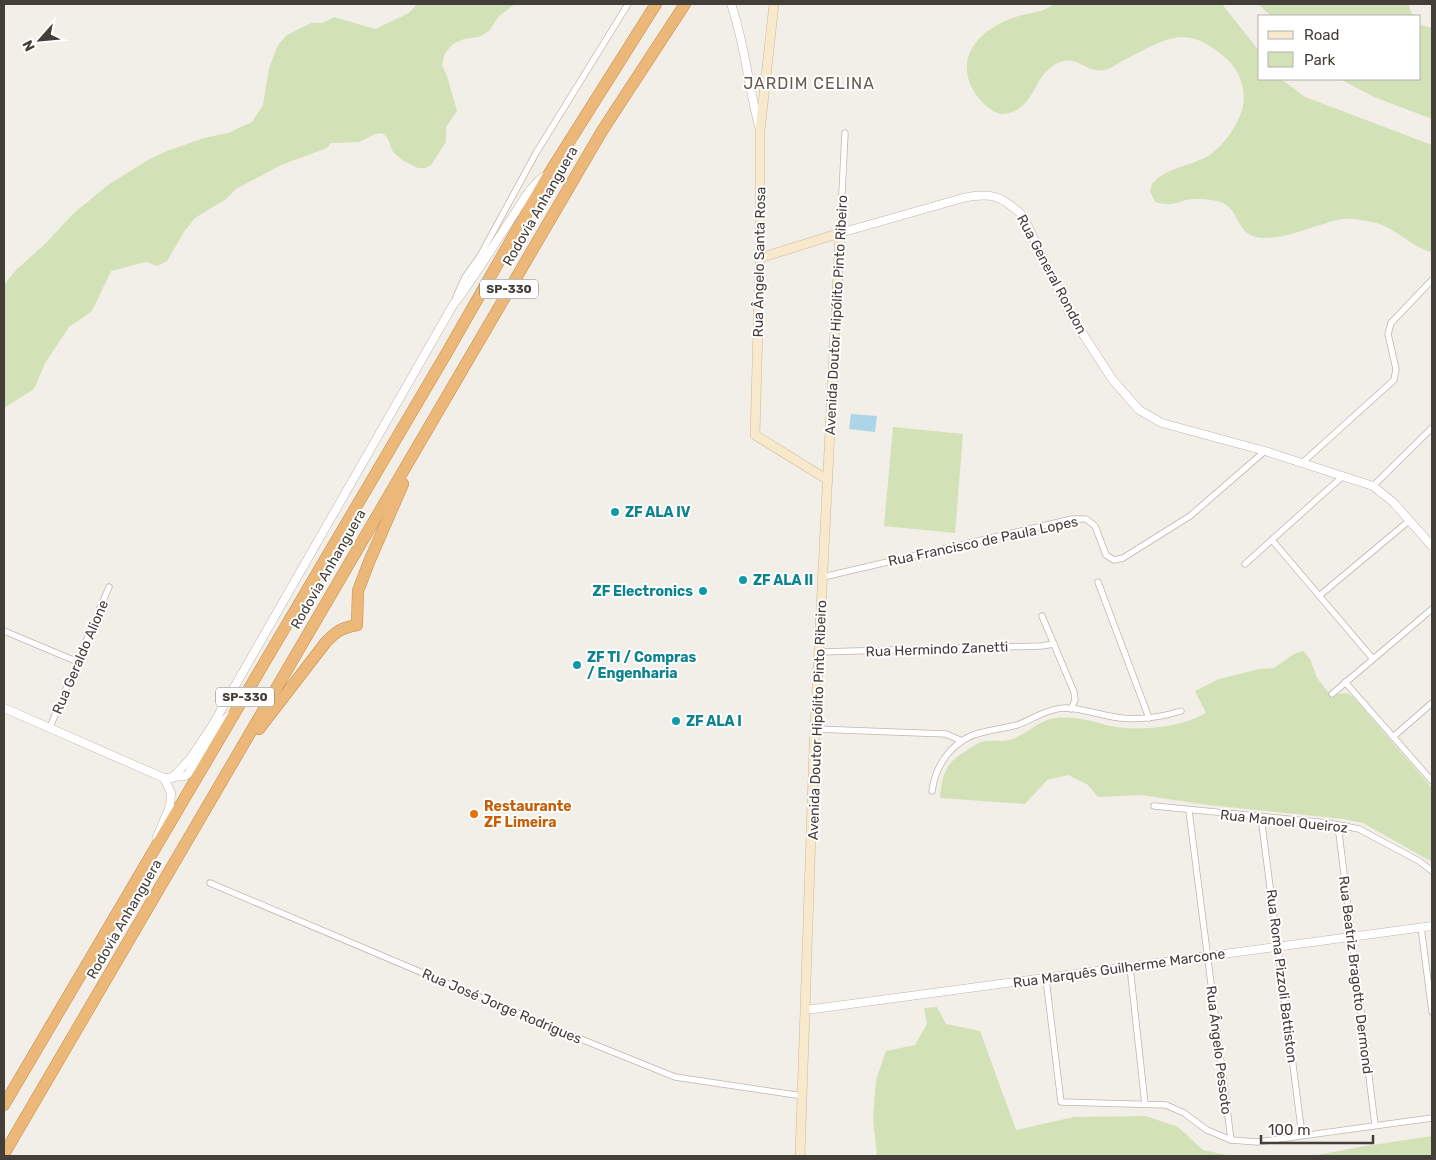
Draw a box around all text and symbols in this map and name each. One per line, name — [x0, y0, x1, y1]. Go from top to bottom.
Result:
north arrow — [15, 15, 65, 65]
legend — [1258, 15, 1421, 80]
text: Road — [1304, 26, 1340, 44]
text: N — [19, 37, 39, 54]
text: Park — [1304, 51, 1335, 69]
district label: JARDIM CELINA — [743, 74, 875, 93]
street label: Rodovia Anhanguera — [499, 143, 582, 269]
street label: Rua Ângelo Santa Rosa — [749, 186, 769, 338]
street label: Avenida Doutor Hipólito Pinto Ribeiro — [822, 195, 851, 435]
street label: Rua General Rondon — [1013, 212, 1090, 337]
road number: SP-330 — [480, 280, 538, 298]
place label: ZF ALA IV — [625, 504, 691, 521]
street label: Rodovia Anhanguera — [287, 506, 370, 632]
marker: ZF ALA IV — [609, 506, 621, 518]
street label: Rua Francisco de Paula Lopes — [887, 513, 1080, 570]
place label: ZF ALA II — [753, 572, 813, 589]
marker: ZF ALA II — [737, 574, 749, 586]
place label: ZF Electronics — [593, 583, 693, 600]
marker: ZF Electronics — [697, 585, 709, 597]
street label: Rua Geraldo Alione — [49, 597, 112, 717]
street label: Avenida Doutor Hipólito Pinto Ribeiro — [805, 600, 830, 840]
street label: Rua Hermindo Zanetti — [865, 639, 1009, 660]
place label: ZF TI / Compras / Engenharia — [587, 649, 697, 682]
marker: ZF TI / Compras / Engenharia — [571, 659, 583, 671]
road number: SP-330 — [216, 688, 274, 706]
place label: ZF ALA I — [686, 713, 742, 730]
marker: ZF ALA I — [670, 715, 682, 727]
place label: Restaurante ZF Limeira — [484, 798, 572, 831]
street label: Rua Manoel Queiroz — [1219, 806, 1349, 837]
marker: Restaurante ZF Limeira — [468, 808, 480, 820]
street label: Rodovia Anhanguera — [83, 856, 166, 982]
street label: Rua Beatriz Bragotto Dermond — [1335, 875, 1376, 1075]
street label: Rua Roma Pizzoli Battiston — [1262, 888, 1301, 1064]
street label: Rua Marquês Guilherme Marcone — [1012, 945, 1226, 992]
street label: Rua José Jorge Rodrigues — [419, 965, 584, 1048]
street label: Rua Ângelo Pessoto — [1202, 984, 1236, 1116]
scale bar — [1261, 1112, 1374, 1144]
text: 100 m — [1268, 1121, 1310, 1139]

